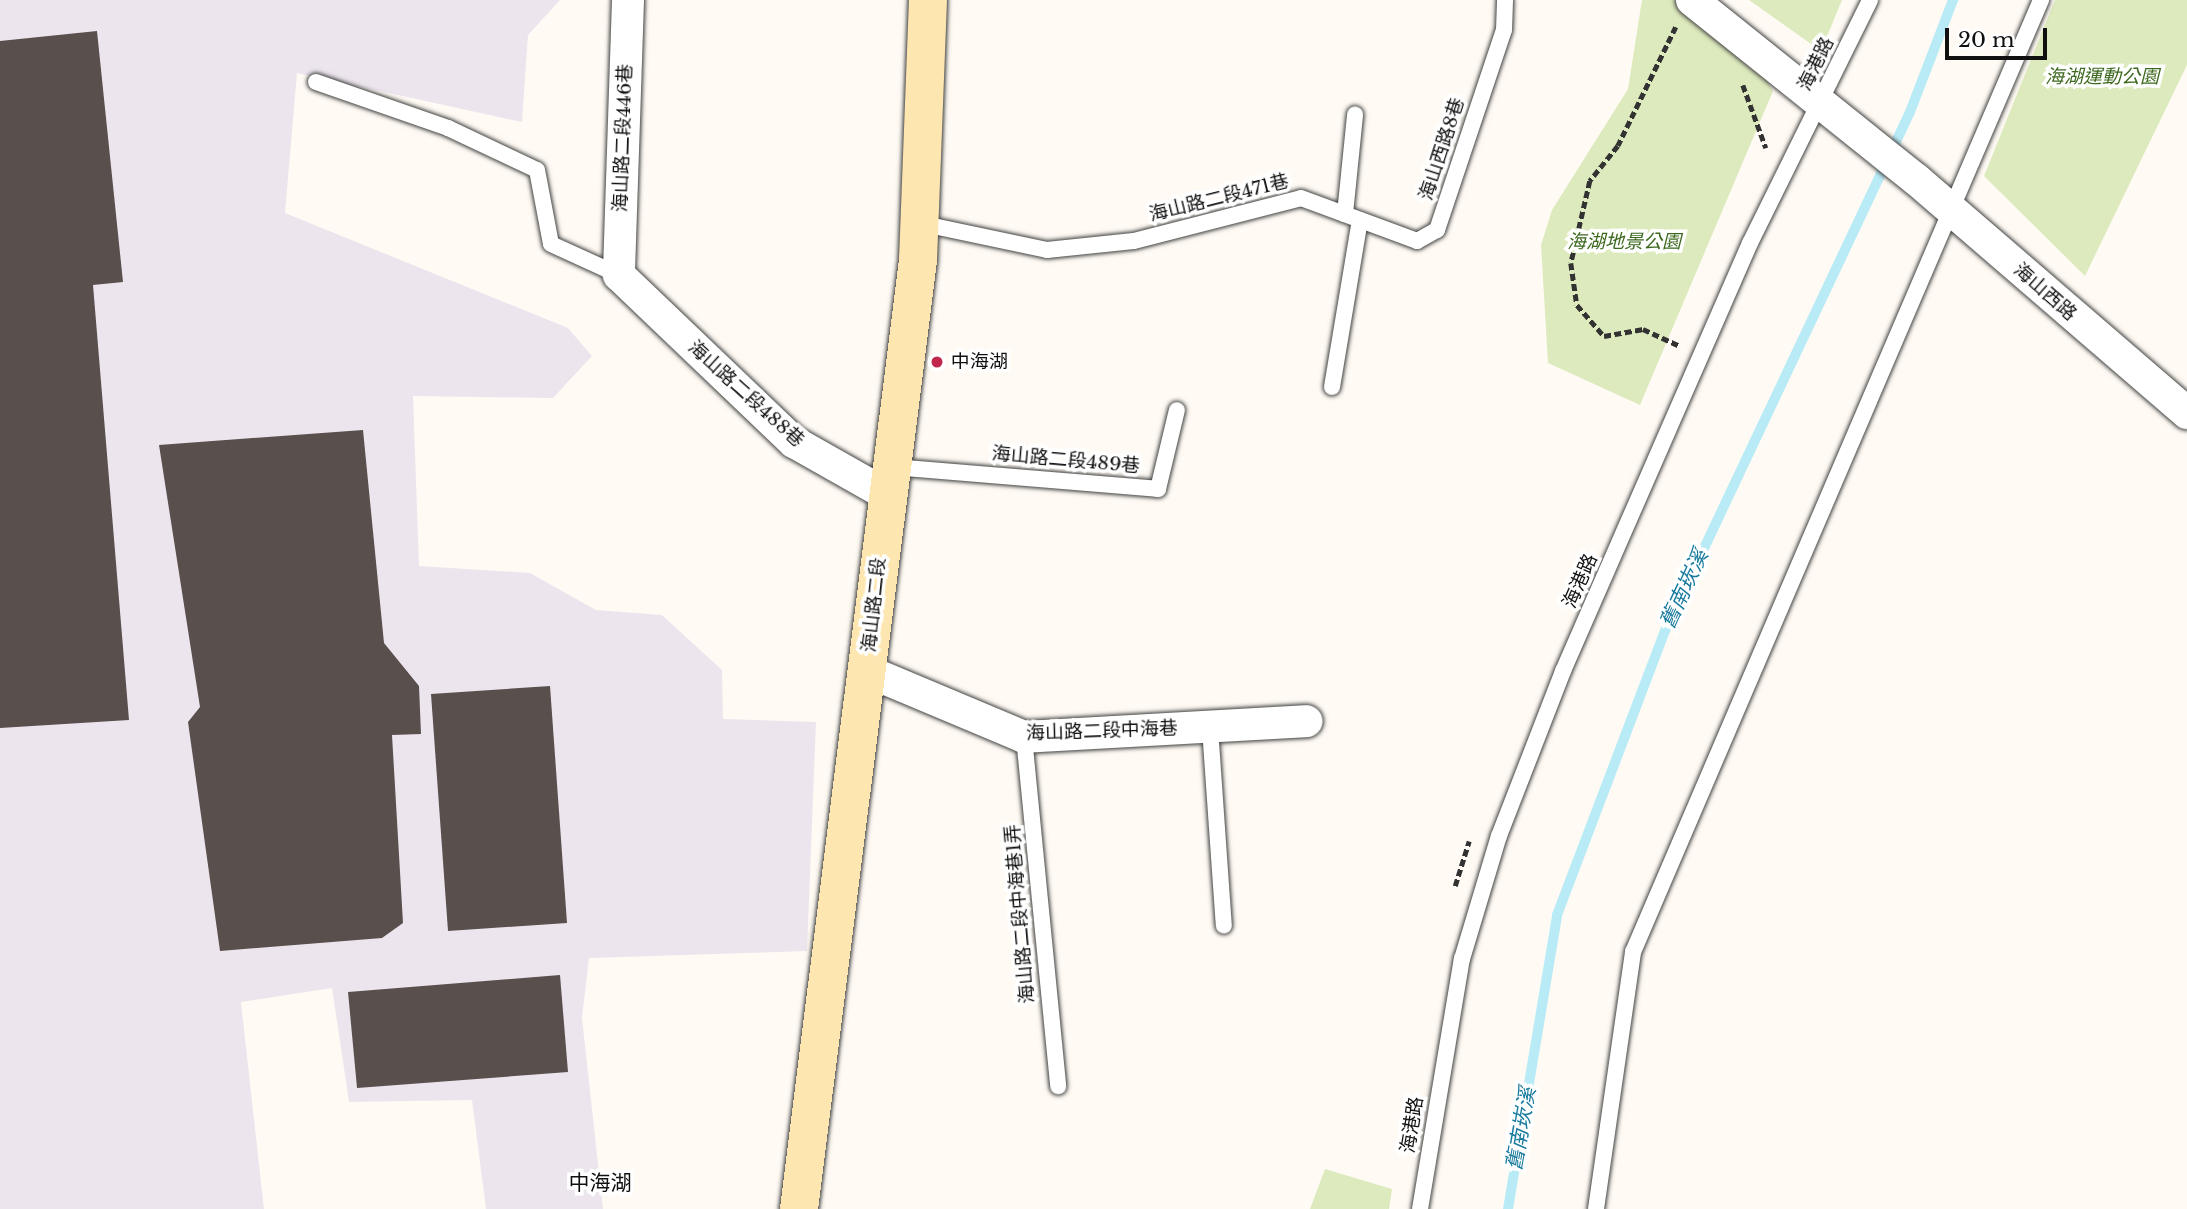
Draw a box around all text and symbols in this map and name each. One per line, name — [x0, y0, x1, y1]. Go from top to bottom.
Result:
scale bar — [1949, 14, 2050, 58]
text: 20 m — [1958, 27, 2015, 53]
street label: 海港路 — [1793, 33, 1839, 95]
street label: 海山路二段446巷 — [609, 63, 637, 213]
park label: 海湖運動公園 — [2045, 66, 2159, 88]
street label: 海山西路8巷 — [1415, 95, 1469, 203]
street label: 海山路二段471巷 — [1147, 170, 1291, 226]
park label: 海湖地景公園 — [1567, 231, 1681, 253]
street label: 海山西路 — [2009, 258, 2081, 326]
street label: 海山路二段488巷 — [683, 336, 809, 452]
place label: 中海湖 — [951, 351, 1008, 373]
marker: 中海湖 — [929, 354, 945, 370]
street label: 海山路二段489巷 — [991, 442, 1141, 478]
water label: 舊南崁溪 — [1655, 546, 1713, 632]
street label: 海港路 — [1558, 550, 1602, 612]
street label: 海山路二段 — [858, 557, 890, 653]
street label: 海山路二段中海巷 — [1026, 717, 1178, 745]
street label: 海山路二段中海巷1弄 — [1001, 824, 1039, 1004]
water label: 舊南崁溪 — [1501, 1085, 1541, 1173]
street label: 海港路 — [1396, 1095, 1428, 1155]
district label: 中海湖 — [569, 1170, 631, 1196]

